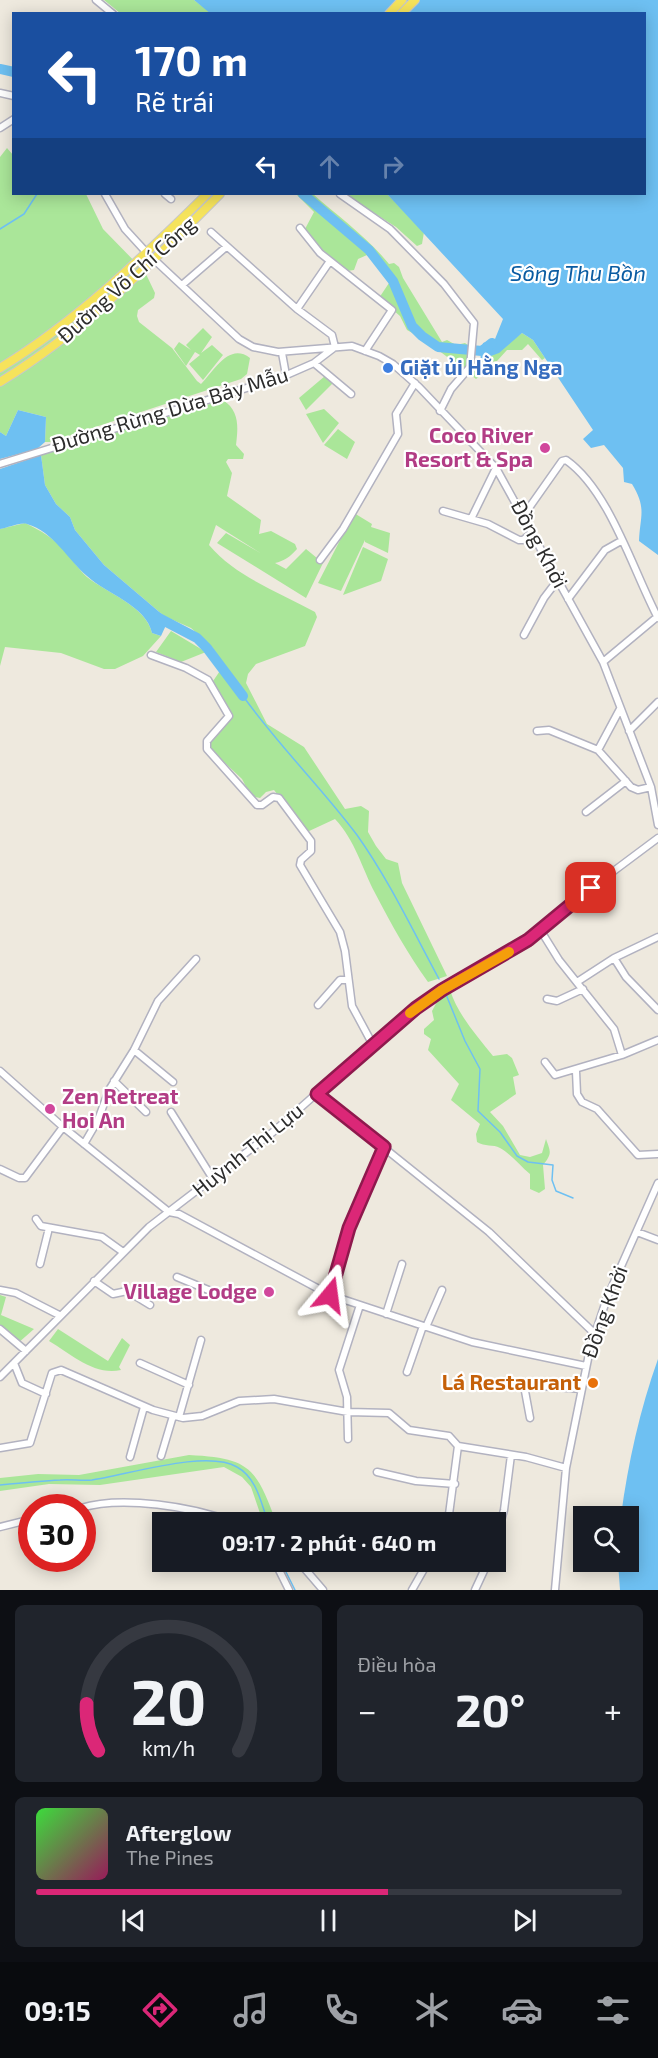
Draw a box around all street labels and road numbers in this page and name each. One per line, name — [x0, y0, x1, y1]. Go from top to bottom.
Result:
street label: Đường Võ Chí Công — [52, 210, 200, 348]
street label: Đường Rừng Dừa Bảy Mẫu — [48, 361, 291, 456]
street label: Đồng Khởi — [507, 495, 574, 592]
street label: Huỳnh Thị Lựu — [187, 1097, 307, 1201]
street label: Đồng Khởi — [575, 1262, 632, 1361]

